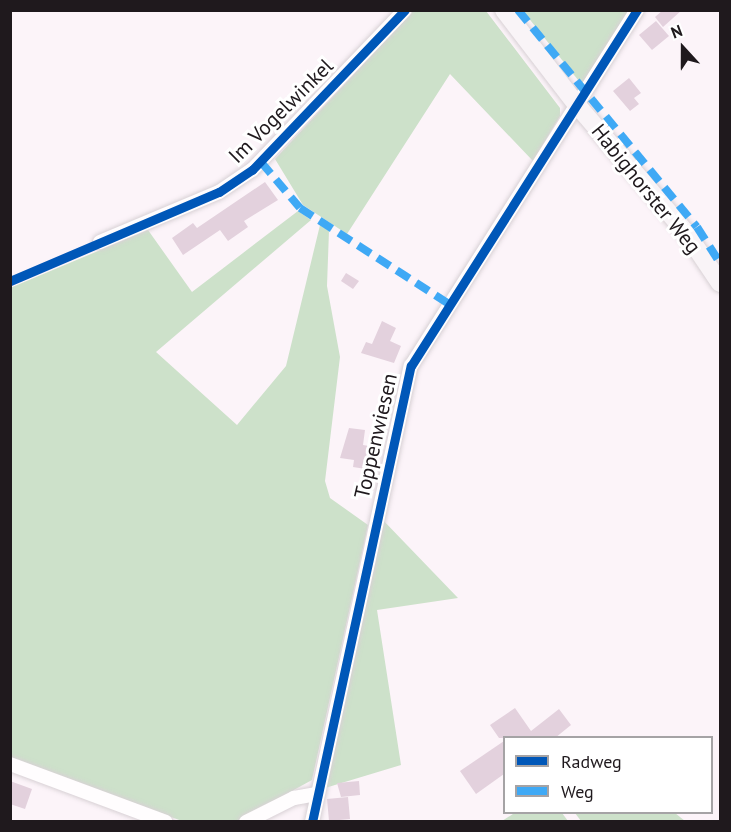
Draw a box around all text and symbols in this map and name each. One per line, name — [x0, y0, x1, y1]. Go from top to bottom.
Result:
north arrow — [653, 18, 713, 78]
text: N — [668, 20, 685, 42]
street label: Im Vogelwinkel — [223, 53, 339, 169]
street label: Habighorster Weg — [586, 119, 706, 259]
street label: Toppenwiesen — [349, 371, 403, 501]
legend — [503, 736, 713, 814]
text: Radweg — [561, 750, 622, 773]
text: Weg — [561, 780, 594, 803]

